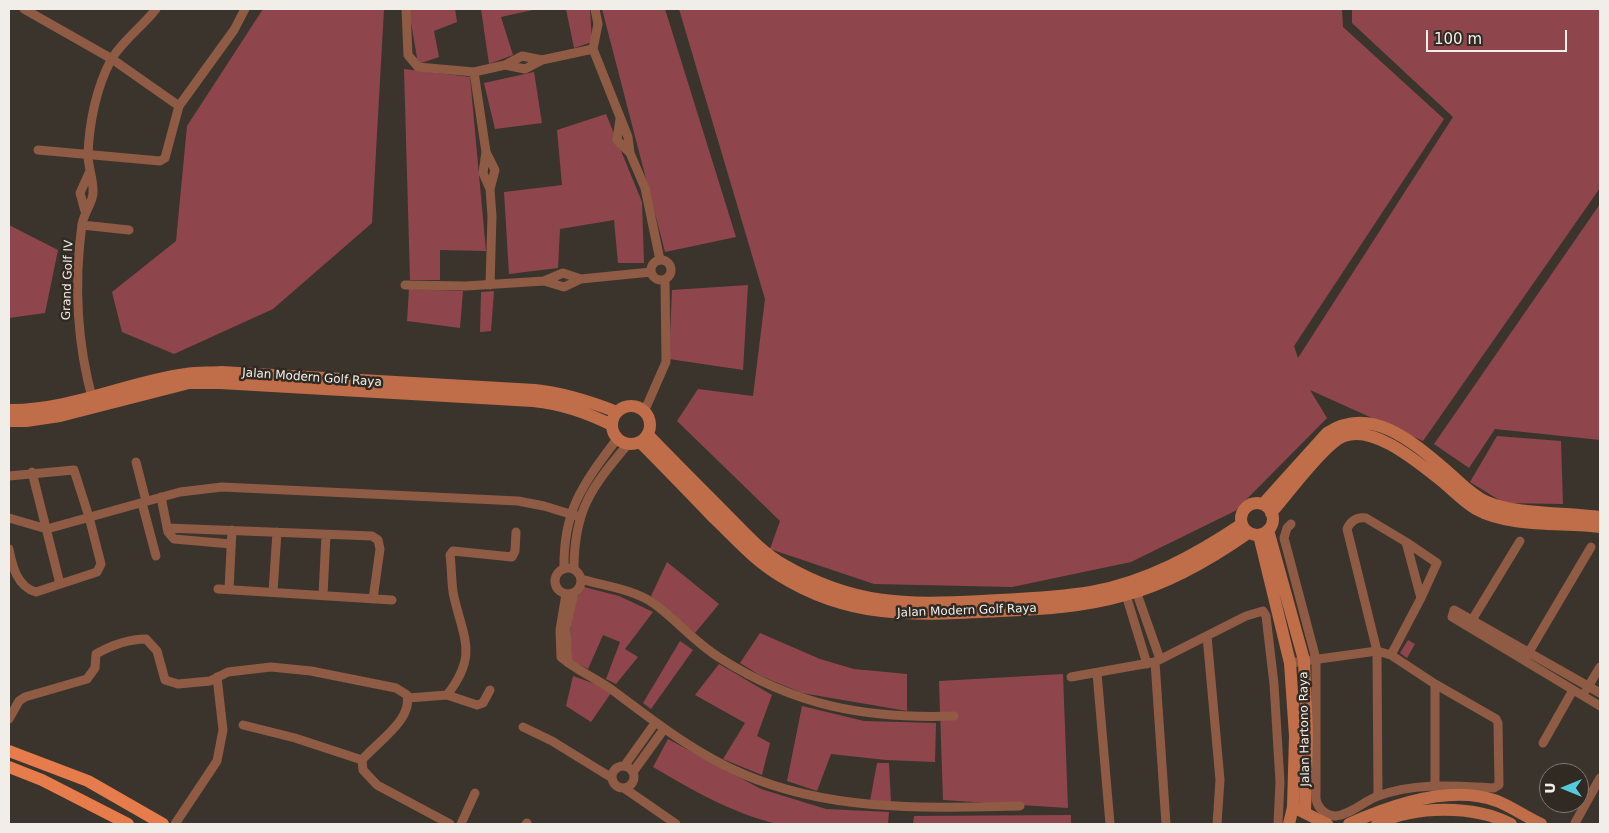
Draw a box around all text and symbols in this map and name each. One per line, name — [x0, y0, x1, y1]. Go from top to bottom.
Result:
scale bar — [1429, 20, 1570, 52]
text: 100 m — [1434, 30, 1482, 48]
street label: Grand Golf IV — [59, 240, 77, 320]
street label: Jalan Modern Golf Raya — [242, 366, 382, 390]
street label: Jalan Modern Golf Raya — [897, 601, 1037, 621]
street label: Jalan Hartono Raya — [1297, 671, 1313, 787]
north arrow — [1539, 763, 1589, 813]
text: U — [1542, 782, 1558, 794]

